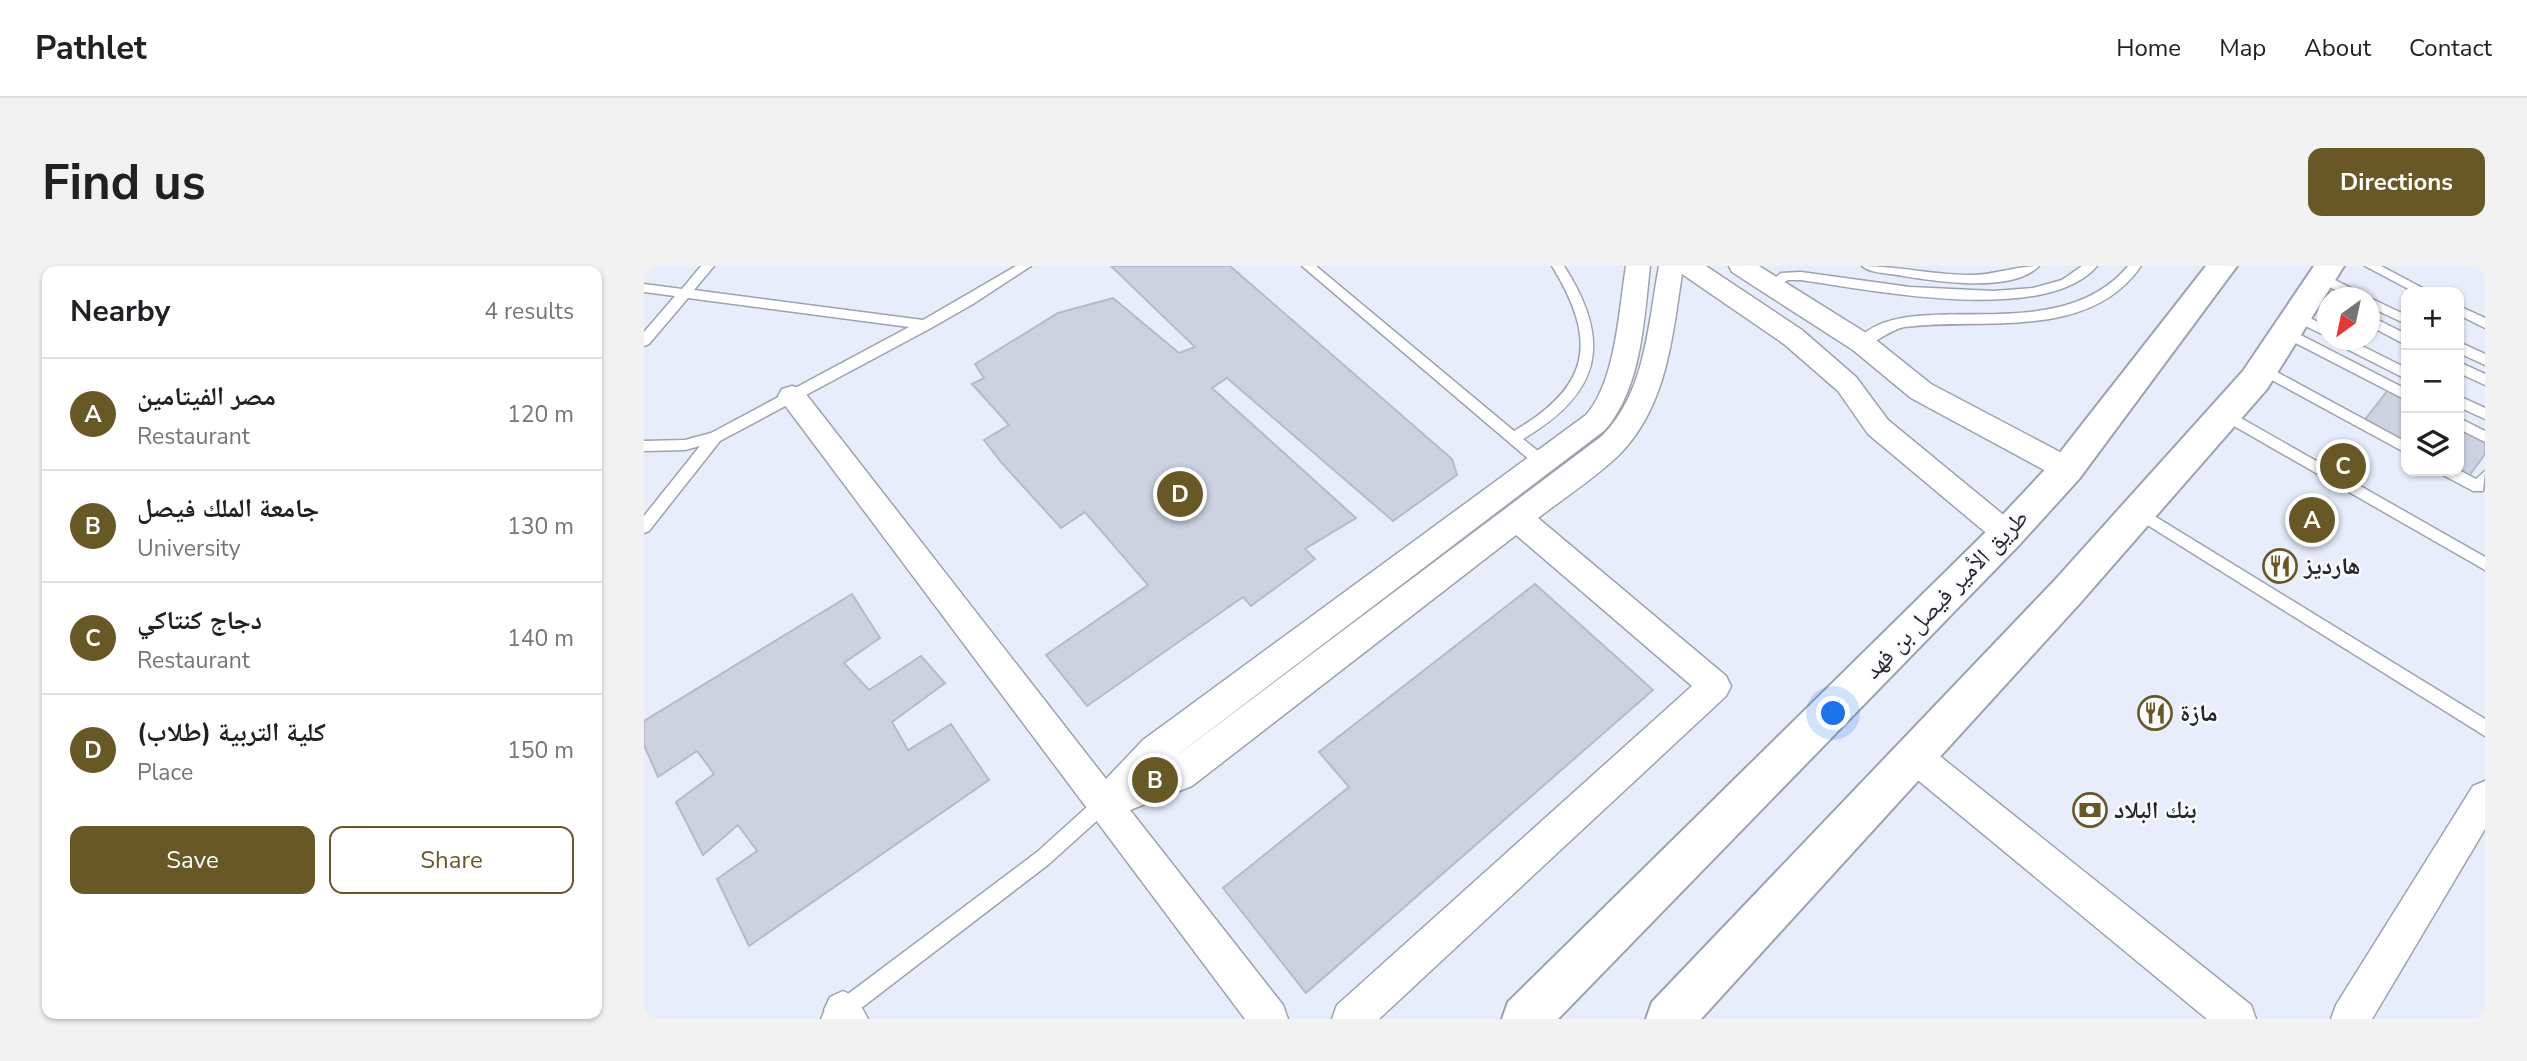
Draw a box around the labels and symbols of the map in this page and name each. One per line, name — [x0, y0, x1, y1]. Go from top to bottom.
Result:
north arrow — [2317, 287, 2380, 350]
pin: C — [2320, 440, 2366, 492]
pin: D — [1157, 468, 1203, 520]
pin: A — [2289, 494, 2335, 546]
street label: طريق الأمير فيصل بن فهد — [1857, 502, 2035, 686]
restaurant icon: هارديز — [2261, 547, 2299, 585]
place label: هارديز — [2303, 550, 2361, 582]
restaurant icon: مازة — [2136, 694, 2174, 732]
your location — [1816, 696, 1850, 730]
place label: مازة — [2180, 697, 2218, 729]
pin: B — [1132, 754, 1178, 806]
bank icon: بنك البلاد — [2071, 791, 2109, 829]
place label: بنك البلاد — [2114, 794, 2197, 826]

